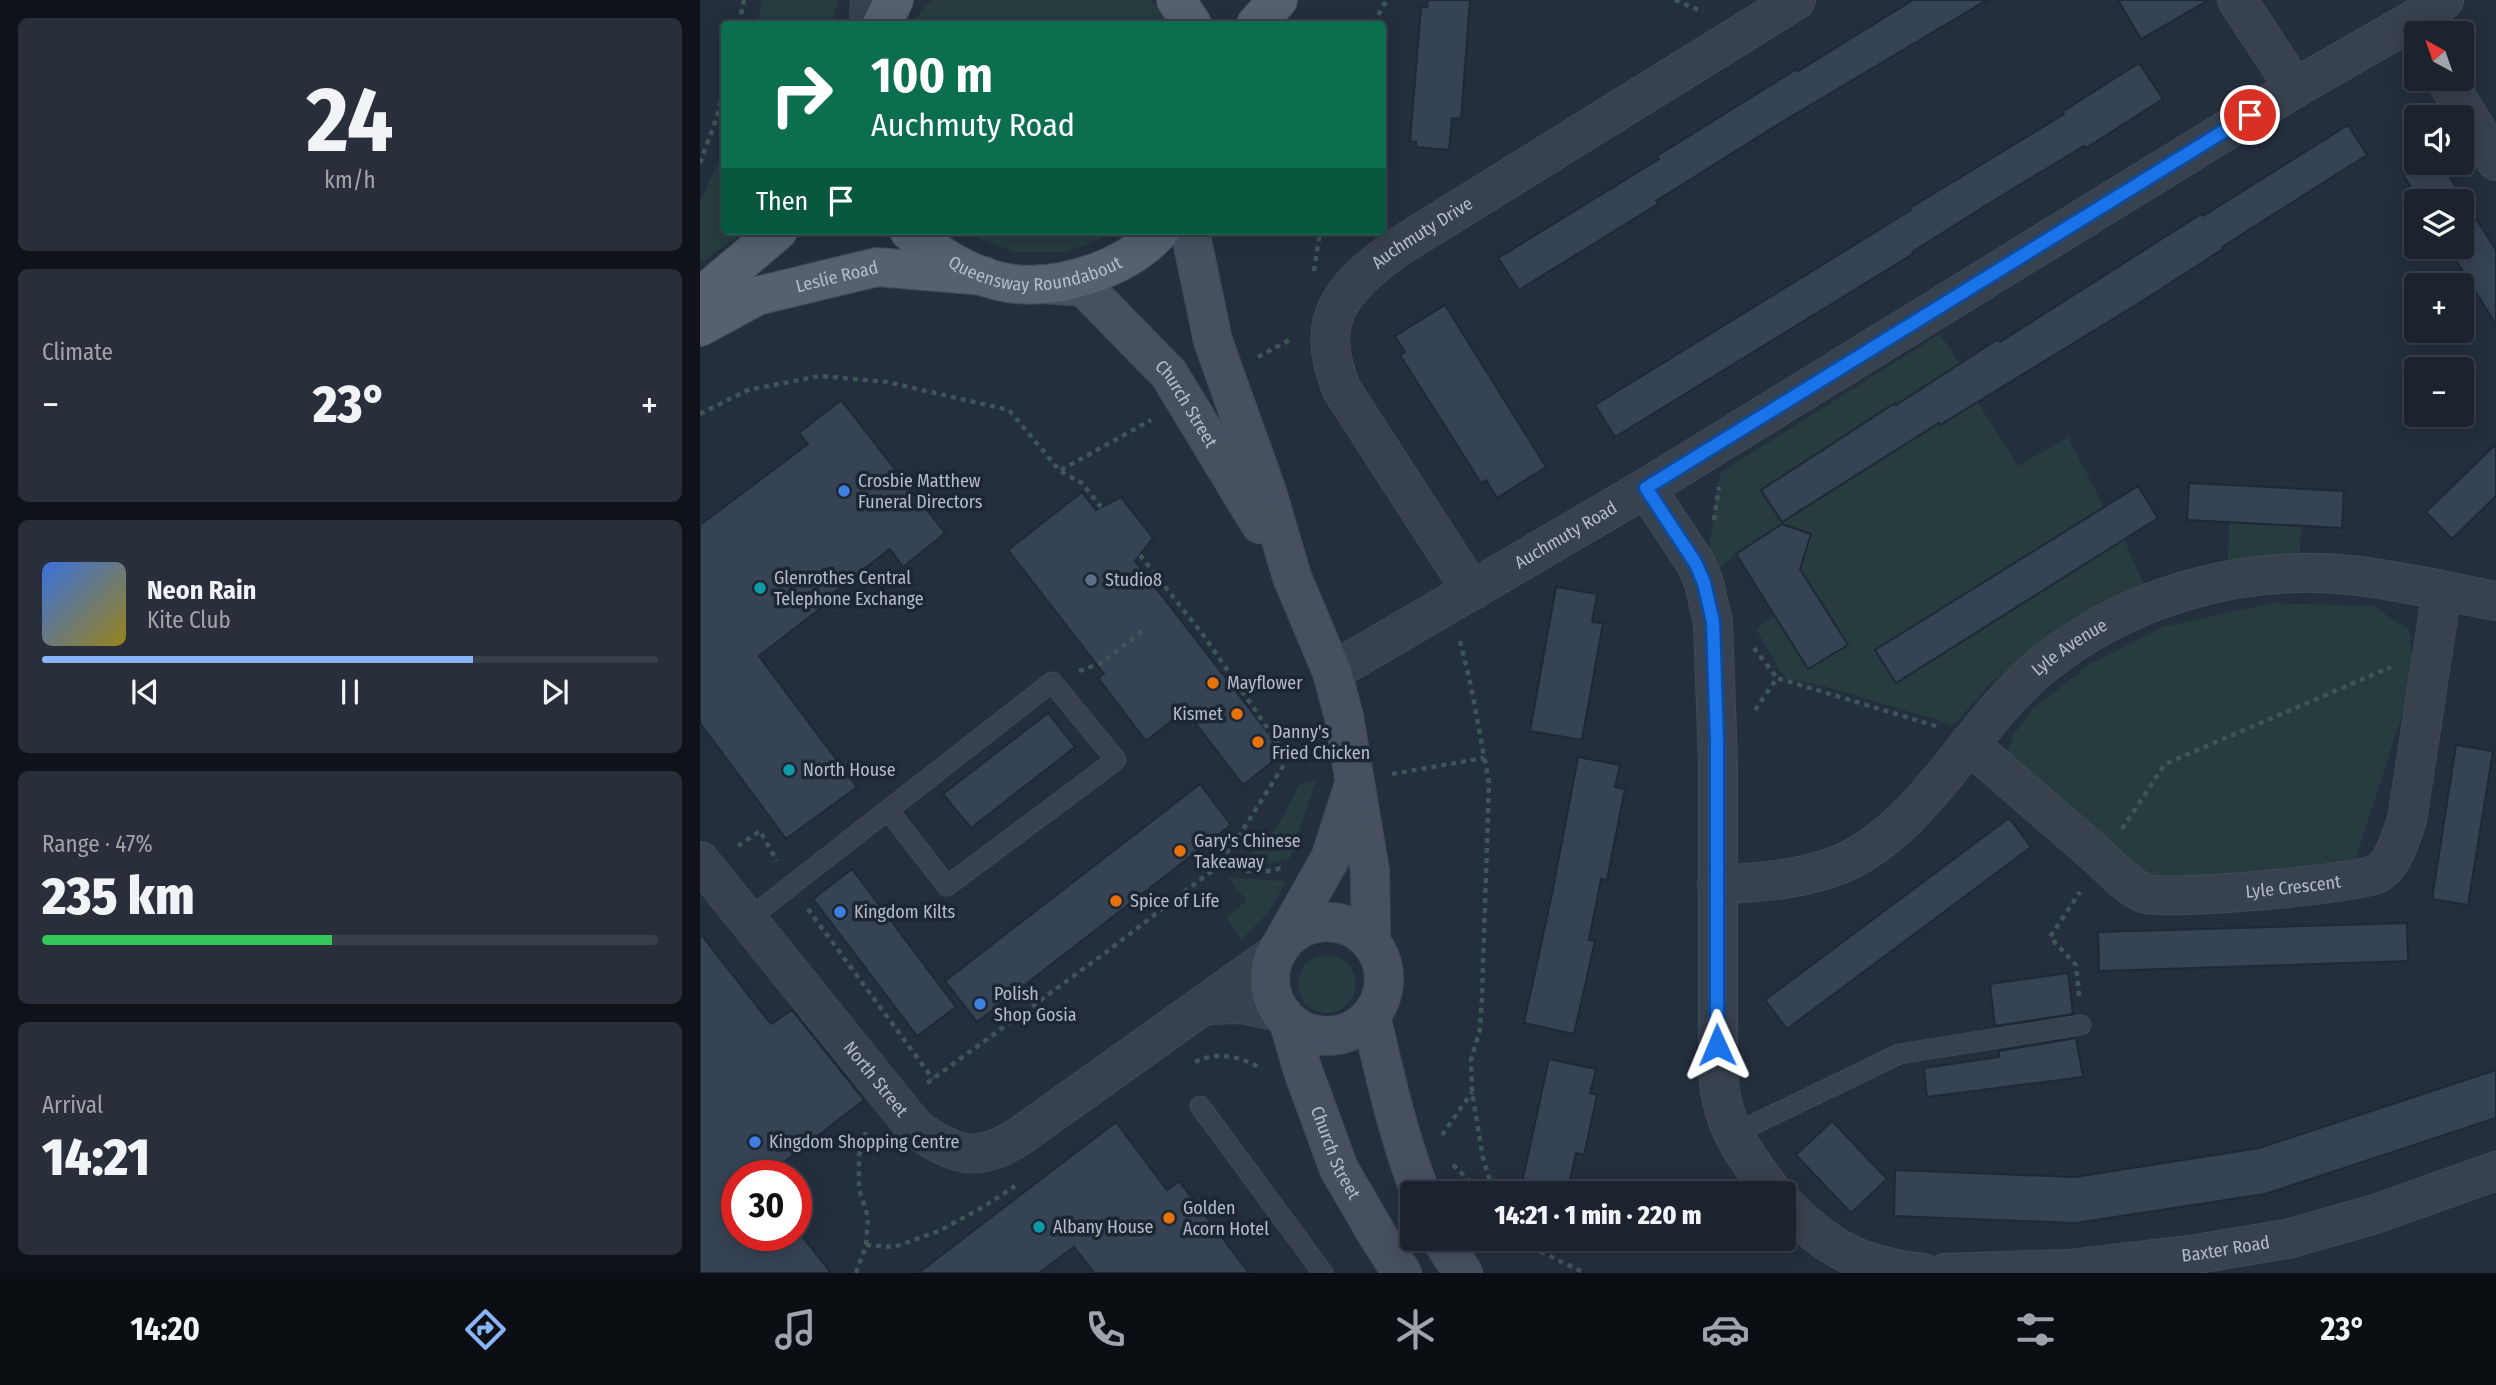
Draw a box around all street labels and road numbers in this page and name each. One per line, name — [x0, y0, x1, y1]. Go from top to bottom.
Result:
street label: Auchmuty Drive — [1367, 192, 1477, 274]
street label: Queensway Roundabout — [946, 245, 1124, 267]
street label: Leslie Road — [793, 256, 880, 297]
street label: Church Street — [1150, 355, 1222, 452]
street label: Auchmuty Road — [1511, 496, 1621, 574]
street label: Lyle Avenue — [2027, 614, 2111, 681]
street label: Lyle Crescent — [2245, 870, 2343, 903]
street label: North Street — [839, 1037, 913, 1121]
street label: Church Street — [1306, 1103, 1365, 1203]
street label: Baxter Road — [2180, 1231, 2271, 1267]

